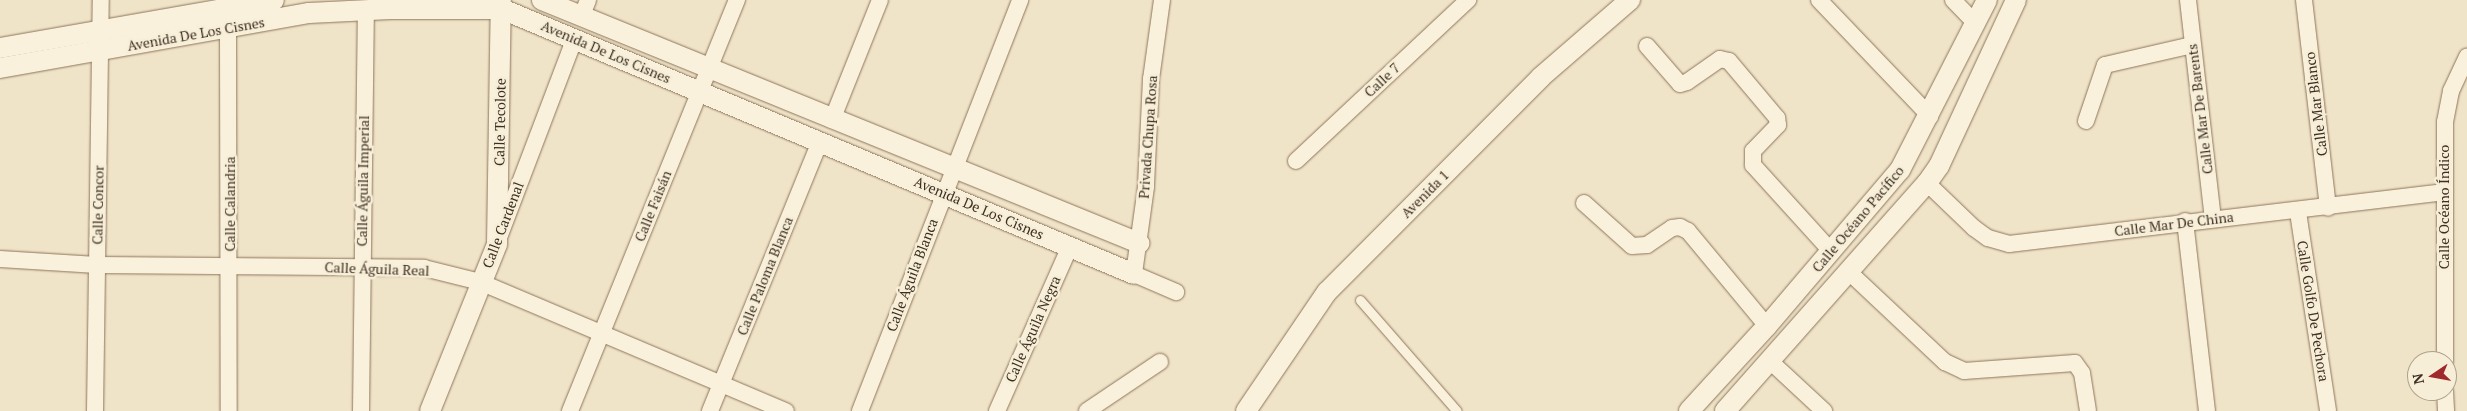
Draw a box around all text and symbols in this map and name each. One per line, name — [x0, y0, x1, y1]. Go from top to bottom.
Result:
street label: Avenida De Los Cisnes — [126, 14, 266, 54]
street label: Avenida De Los Cisnes — [539, 17, 673, 87]
street label: Calle Mar De Barents — [2184, 43, 2216, 175]
street label: Calle Mar Blanco — [2301, 51, 2331, 157]
street label: Calle 7 — [1361, 59, 1403, 101]
street label: Privada Chupa Rosa — [1135, 75, 1161, 199]
street label: Calle Tecolote — [491, 78, 509, 166]
street label: Calle Águila Imperial — [353, 115, 373, 247]
street label: Calle Océano Índico — [2436, 145, 2452, 269]
street label: Calle Calandria — [222, 156, 238, 252]
street label: Calle Océano Pacífico — [1809, 162, 1907, 276]
street label: Calle Concor — [89, 165, 107, 245]
street label: Avenida 1 — [1398, 167, 1452, 221]
street label: Calle Faisán — [631, 168, 675, 244]
street label: Avenida De Los Cisnes — [912, 173, 1046, 243]
street label: Calle Cardenal — [479, 180, 527, 270]
street label: Calle Mar De China — [2113, 208, 2235, 240]
street label: Calle Paloma Blanca — [733, 214, 797, 338]
street label: Calle Águila Blanca — [883, 216, 941, 334]
street label: Calle Golfo De Pechora — [2294, 239, 2332, 383]
street label: Calle Águila Real — [324, 259, 430, 279]
street label: Calle Águila Negra — [1002, 273, 1064, 385]
north arrow — [2407, 351, 2457, 401]
text: N — [2407, 372, 2428, 386]

